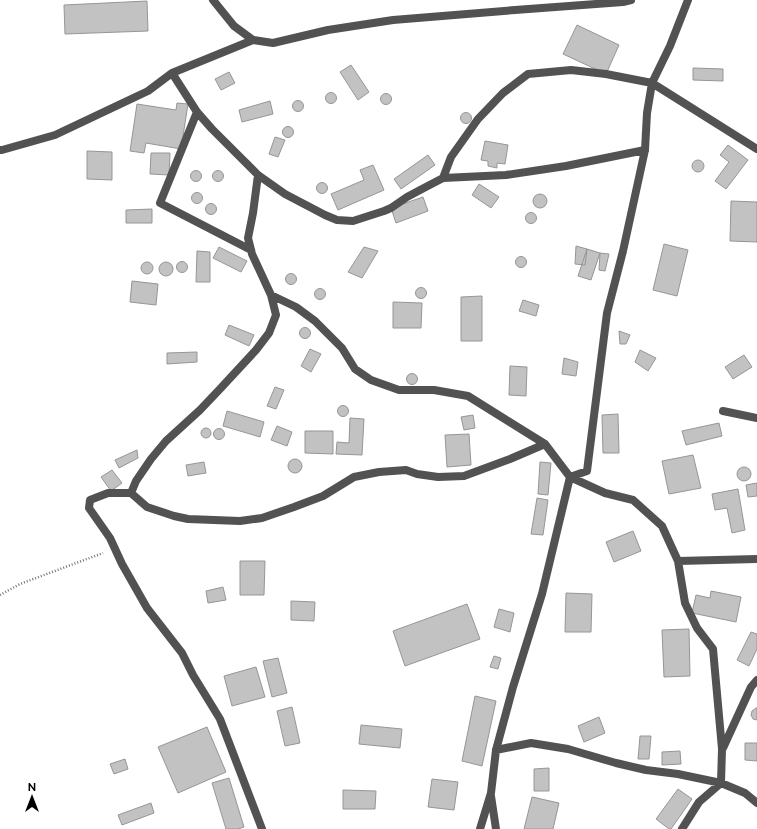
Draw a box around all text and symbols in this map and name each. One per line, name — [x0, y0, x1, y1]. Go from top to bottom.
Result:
north arrow — [12, 777, 52, 817]
text: N — [28, 781, 36, 794]

